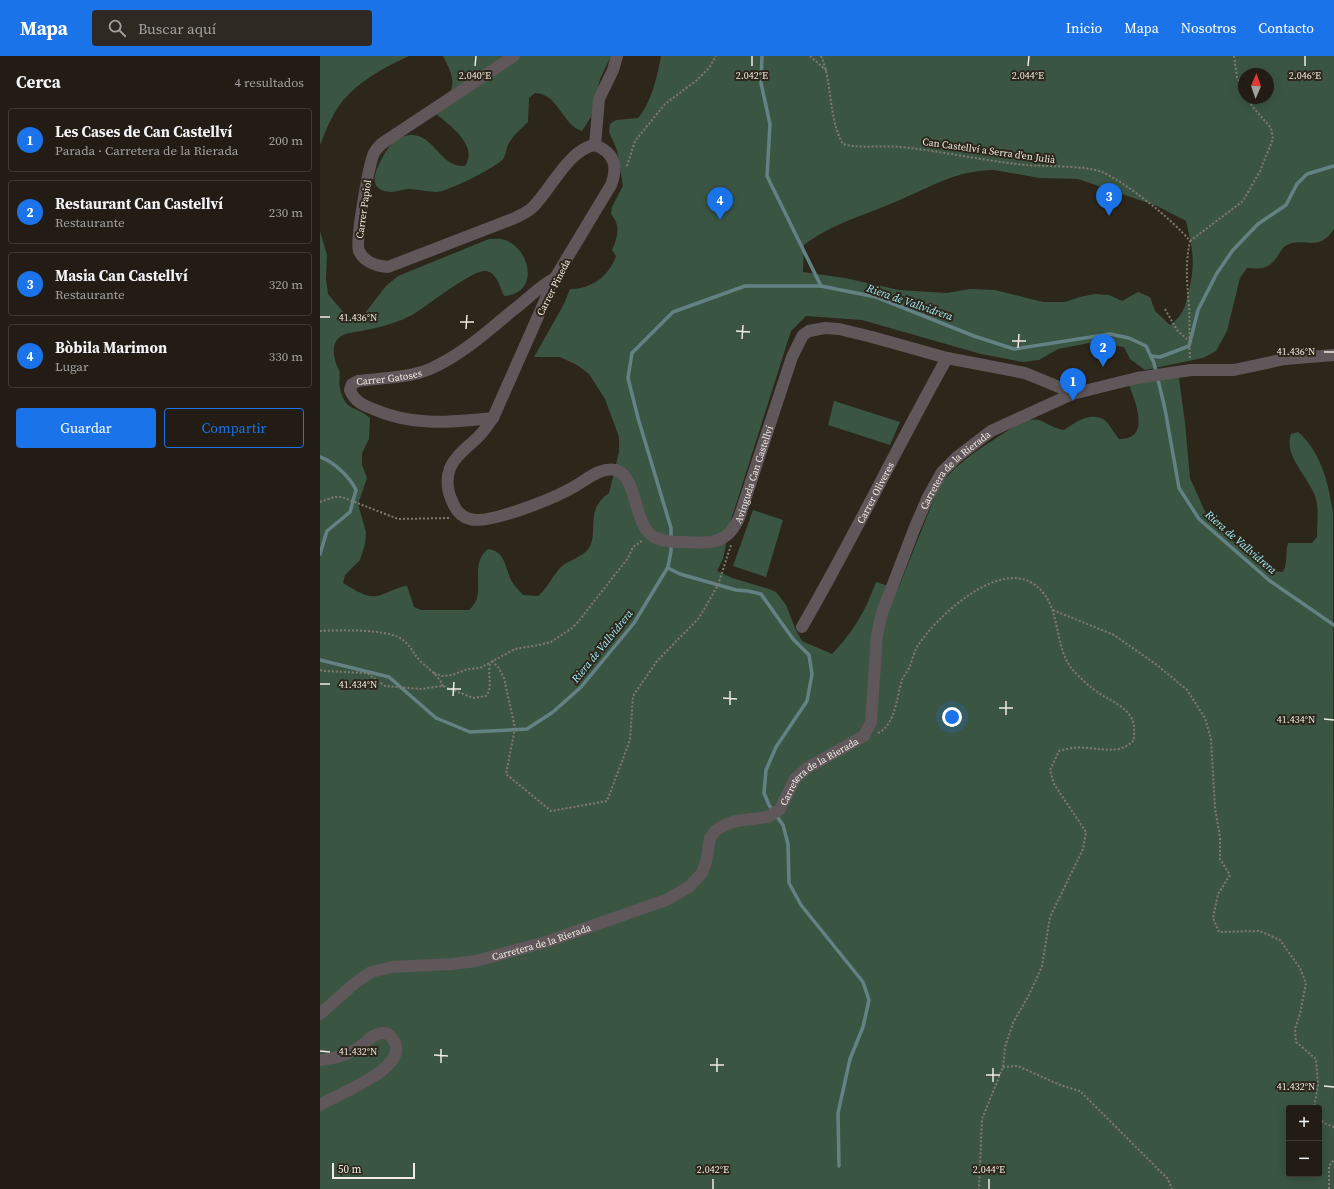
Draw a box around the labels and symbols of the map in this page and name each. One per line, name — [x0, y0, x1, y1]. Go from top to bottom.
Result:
north arrow — [1238, 68, 1274, 104]
text: 2.040°E — [459, 69, 491, 82]
text: 2.042°E — [736, 69, 768, 82]
text: 2.044°E — [1012, 69, 1044, 82]
text: 2.046°E — [1289, 69, 1321, 82]
street label: Can Castellví a Serra d'en Julià — [922, 135, 1057, 166]
street label: Carrer Papiol — [353, 179, 374, 239]
pin: 3 — [1096, 183, 1122, 216]
pin: 4 — [707, 187, 733, 220]
street label: Carrer Pineda — [534, 256, 574, 318]
water label: Riera de Vallvidrera — [864, 280, 955, 324]
text: 41.436°N — [339, 311, 377, 324]
pin: 2 — [1090, 334, 1116, 367]
text: 41.436°N — [1277, 345, 1315, 358]
street label: Carrer Gatoses — [356, 366, 423, 388]
pin: 1 — [1060, 368, 1086, 401]
street label: Avinguda Can Castellví — [731, 424, 776, 526]
street label: Carretera de la Rierada — [917, 427, 994, 511]
street label: Carrer Oliveres — [854, 460, 897, 526]
water label: Riera de Vallvidrera — [1201, 507, 1280, 578]
water label: Riera de Vallvidrera — [568, 606, 637, 687]
text: 41.434°N — [339, 678, 377, 691]
your location — [942, 707, 962, 727]
text: 41.434°N — [1277, 713, 1315, 726]
street label: Carretera de la Rierada — [777, 734, 861, 808]
street label: Carretera de la Rierada — [490, 921, 593, 963]
text: 41.432°N — [339, 1045, 377, 1058]
text: 41.432°N — [1277, 1080, 1315, 1093]
scale bar — [332, 1161, 415, 1180]
text: 2.042°E — [697, 1163, 729, 1176]
text: 2.044°E — [973, 1163, 1005, 1176]

